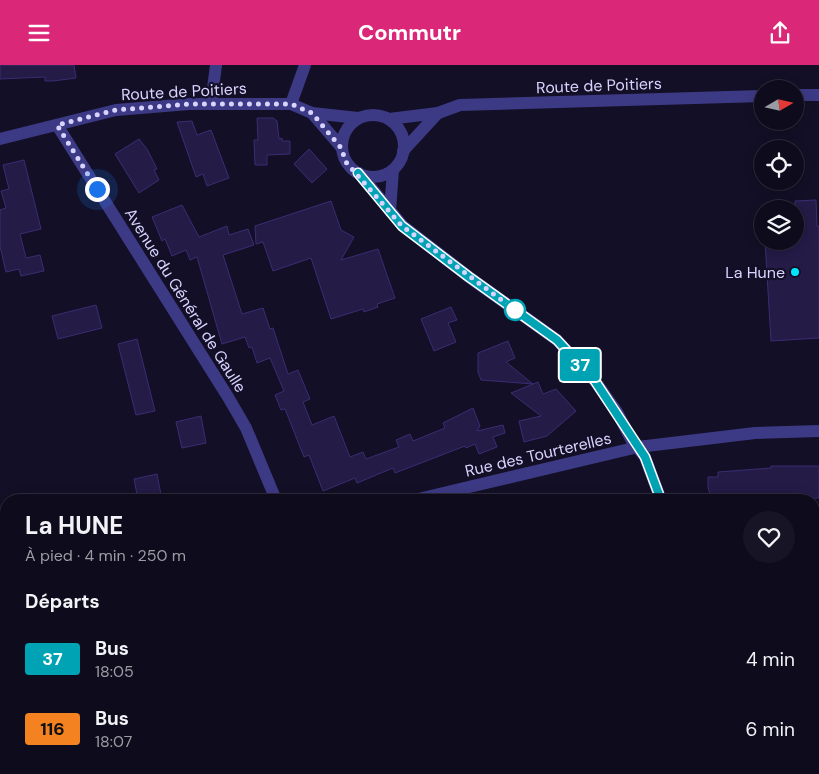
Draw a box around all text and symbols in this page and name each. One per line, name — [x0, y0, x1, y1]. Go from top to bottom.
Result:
text: Commutr — [358, 18, 461, 47]
icon: menu — [25, 19, 53, 47]
icon: share — [766, 19, 794, 47]
street label: Route de Poitiers — [536, 73, 662, 98]
street label: Route de Poitiers — [121, 78, 247, 105]
north arrow — [754, 80, 804, 130]
map controls — [754, 80, 804, 250]
button: locate — [754, 140, 804, 190]
your location — [85, 177, 110, 202]
button: layers — [754, 200, 804, 250]
street label: Avenue du Général de Gaulle — [120, 204, 251, 396]
place label: La Hune — [725, 262, 785, 283]
marker: La Hune — [789, 266, 801, 278]
unlabelled marker — [504, 299, 526, 321]
line badge: 37 — [558, 349, 602, 381]
text: 37 — [570, 353, 590, 377]
street label: Rue des Tourterelles — [463, 427, 613, 482]
text: La HUNE — [25, 510, 123, 541]
button: heart — [743, 511, 795, 563]
text: À pied · 4 min · 250 m — [25, 545, 186, 566]
text: Départs — [25, 589, 100, 614]
text: Bus — [95, 636, 129, 661]
text: 37 — [42, 647, 63, 671]
text: 4 min — [746, 647, 795, 672]
text: 18:05 — [95, 661, 134, 682]
text: Bus — [95, 706, 129, 731]
text: 116 — [40, 717, 65, 741]
text: 6 min — [746, 717, 795, 742]
text: 18:07 — [95, 731, 132, 752]

